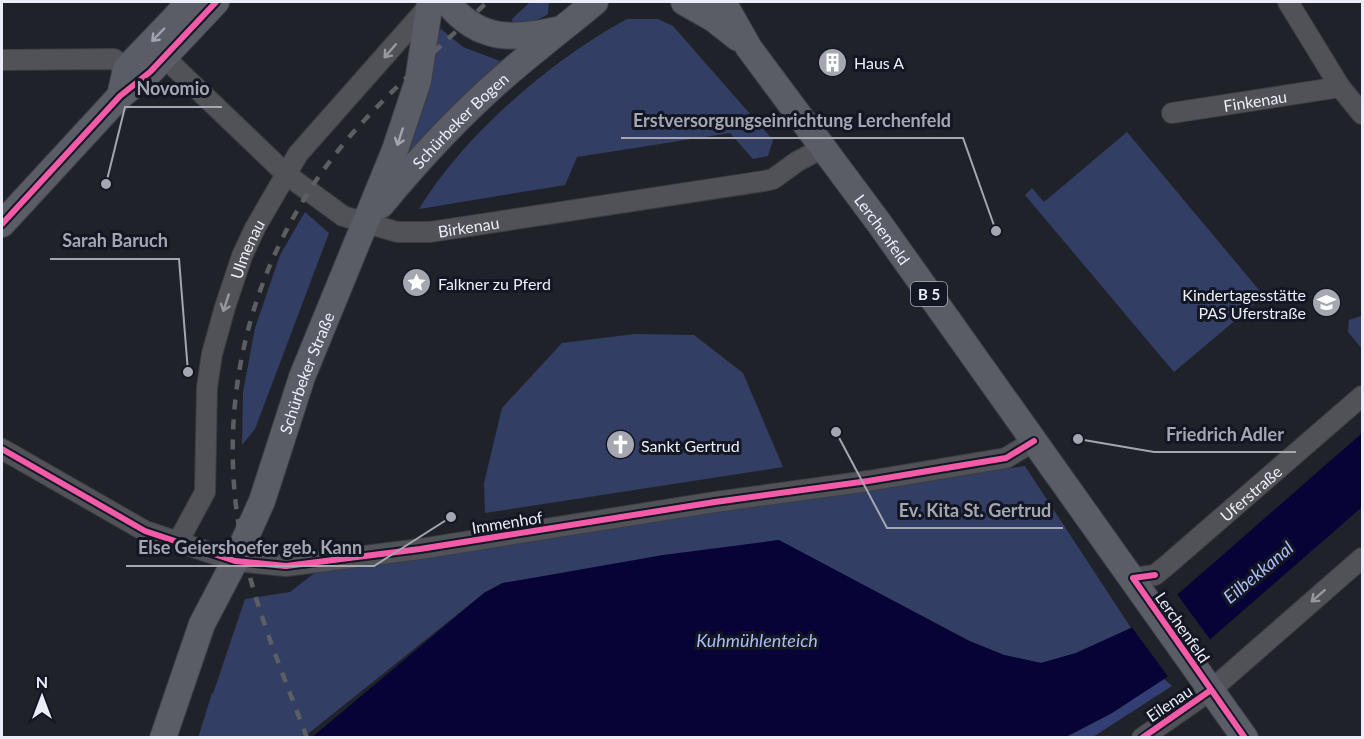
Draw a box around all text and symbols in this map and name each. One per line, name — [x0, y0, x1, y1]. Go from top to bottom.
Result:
one-way arrow — [150, 27, 165, 42]
one-way arrow — [383, 43, 397, 58]
building icon: Haus A — [817, 46, 849, 78]
place label: Haus A — [854, 53, 904, 72]
street label: Schürbeker Bogen — [408, 68, 512, 172]
callout: Novomio — [125, 71, 222, 107]
text: Novomio — [136, 77, 210, 99]
street label: Finkenau — [1222, 86, 1288, 114]
callout: Erstversorgungseinrichtung Lerchenfeld — [621, 102, 963, 138]
text: Erstversorgungseinrichtung Lerchenfeld — [633, 109, 951, 131]
one-way arrow — [393, 127, 404, 146]
street label: Lerchenfeld — [851, 190, 915, 268]
street label: Birkenau — [436, 212, 500, 240]
street label: Ulmenau — [226, 216, 268, 281]
callout: Sarah Baruch — [50, 223, 179, 259]
text: Sarah Baruch — [62, 229, 168, 251]
place icon: Falkner zu Pferd — [401, 267, 433, 299]
place label: Falkner zu Pferd — [438, 274, 551, 293]
road number: B 5 — [911, 282, 947, 306]
place label: Kindertagesstätte PAS Uferstraße — [1182, 285, 1306, 322]
school or university icon: Kindertagesstätte PAS Uferstraße — [1311, 287, 1343, 319]
one-way arrow — [220, 293, 231, 312]
street label: Schürbeker Straße — [275, 309, 337, 436]
callout: Friedrich Adler — [1154, 416, 1296, 452]
text: Friedrich Adler — [1166, 423, 1284, 445]
church icon: Sankt Gertrud — [604, 429, 636, 461]
place label: Sankt Gertrud — [641, 436, 740, 455]
street label: Uferstraße — [1216, 461, 1285, 525]
callout: Ev. Kita St. Gertrud — [887, 492, 1063, 528]
text: Ev. Kita St. Gertrud — [899, 499, 1051, 521]
street label: Immenhof — [470, 507, 544, 537]
callout: Else Geiershoefer geb. Kann — [126, 530, 374, 566]
text: Else Geiershoefer geb. Kann — [138, 536, 362, 558]
water label: Eilbekkanal — [1219, 536, 1297, 608]
street label: Lerchenfeld — [1152, 588, 1214, 666]
one-way arrow — [1311, 589, 1326, 603]
water label: Kuhmühlenteich — [696, 629, 818, 651]
north arrow — [12, 667, 72, 727]
text: N — [36, 672, 48, 691]
street label: Eilenau — [1143, 681, 1195, 725]

